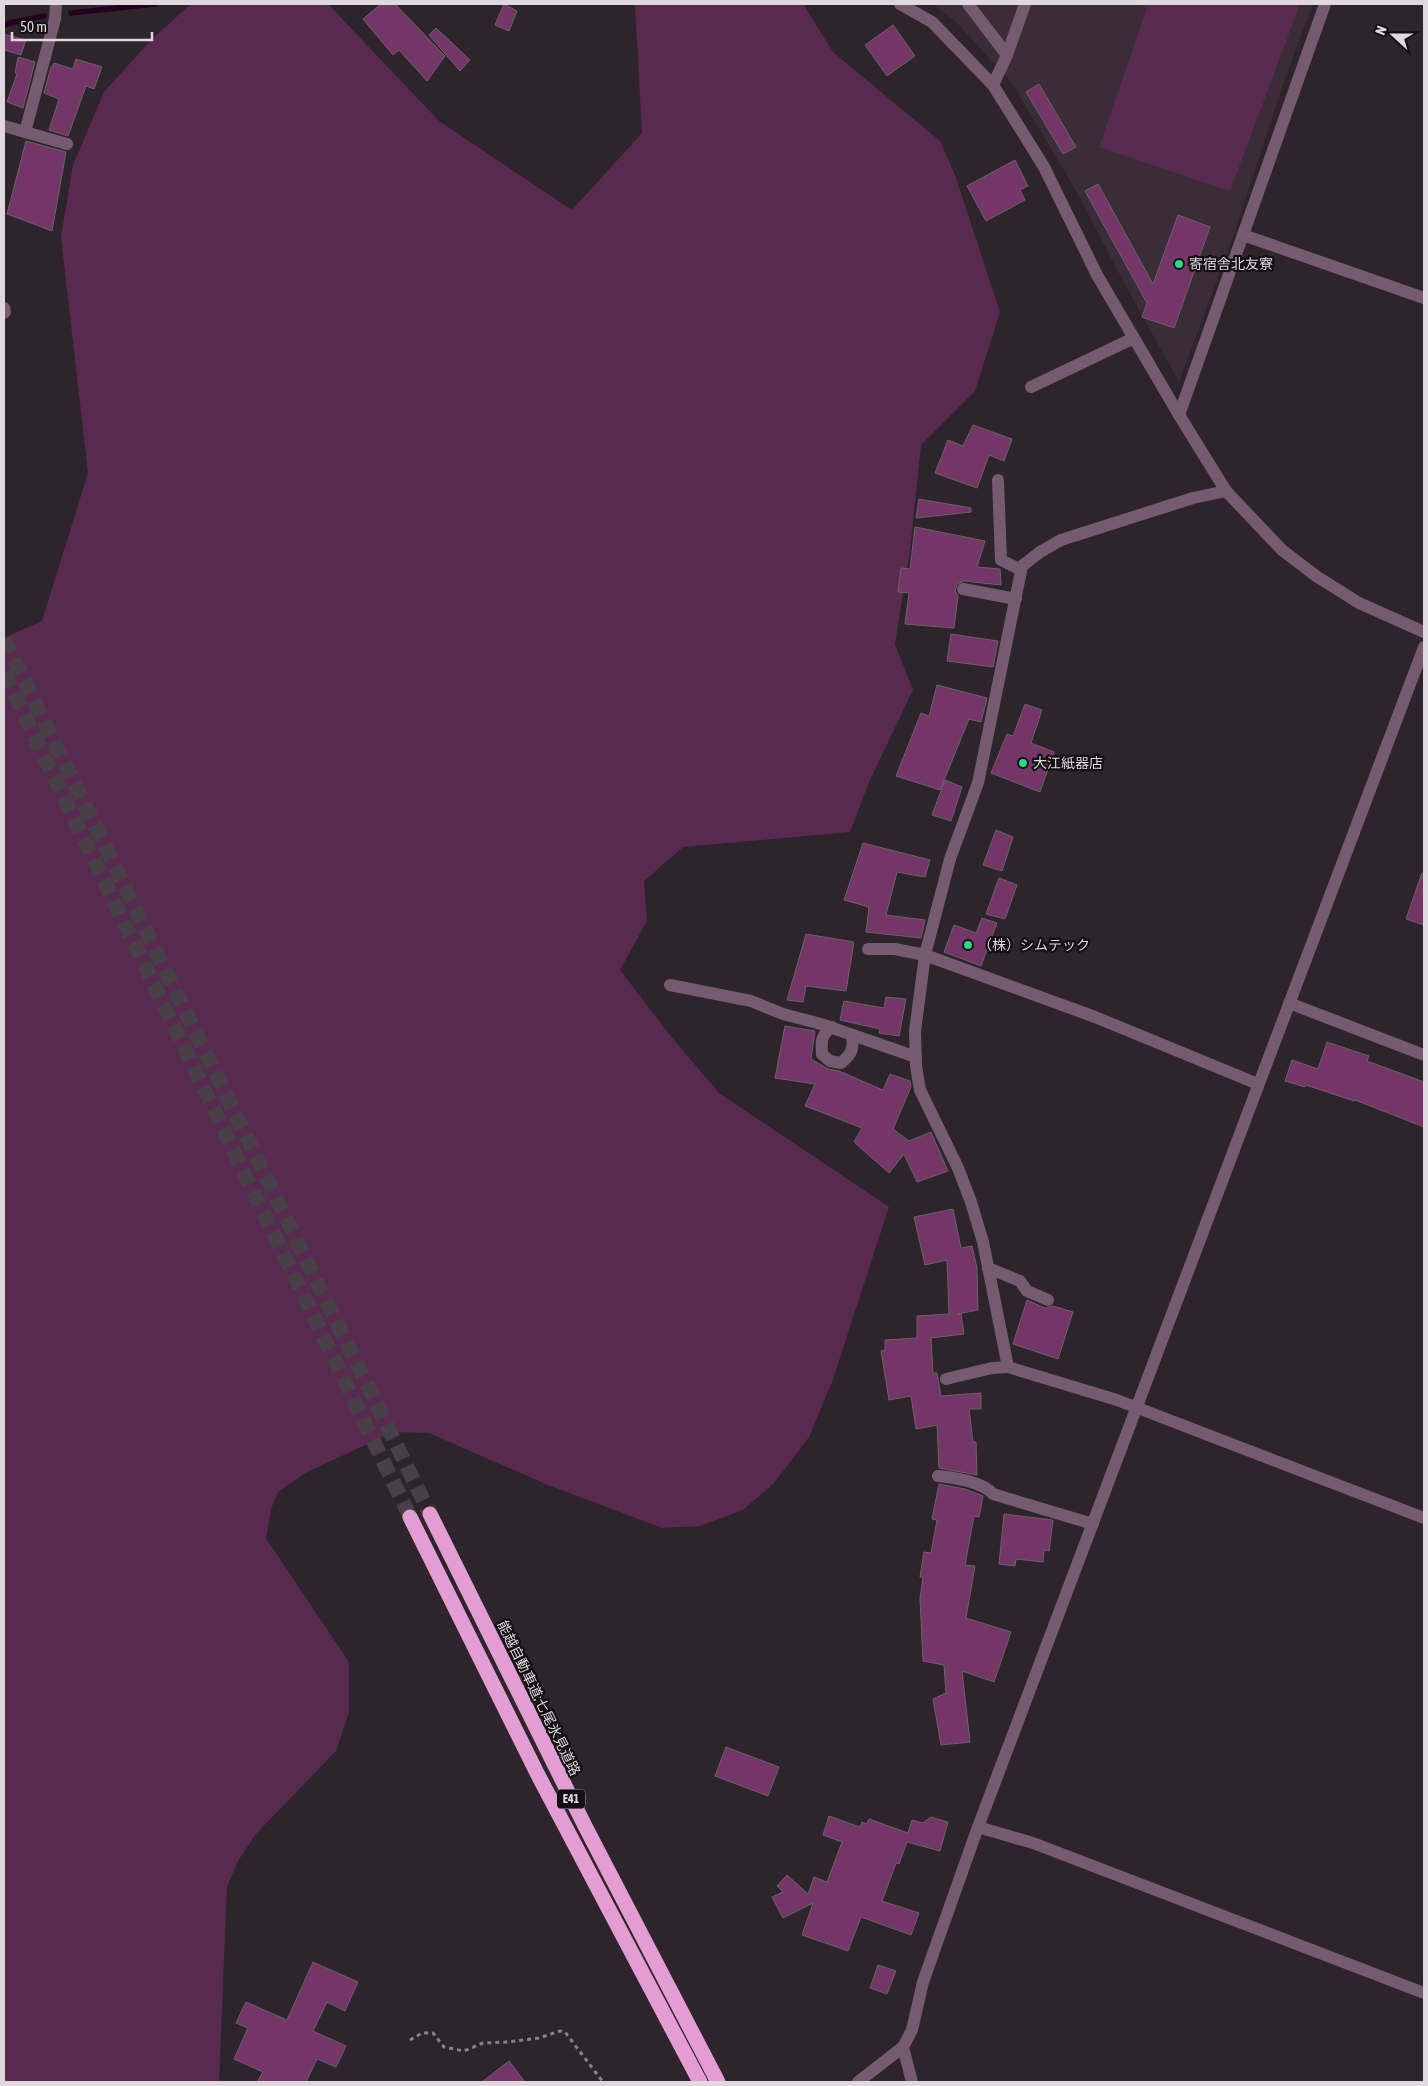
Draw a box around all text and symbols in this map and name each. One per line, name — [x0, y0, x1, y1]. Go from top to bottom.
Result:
scale bar — [12, 10, 152, 42]
north arrow — [1368, 10, 1418, 60]
text: 50 m — [20, 18, 47, 35]
text: N — [1372, 24, 1390, 37]
place label: 寄宿舎北友寮 — [1189, 256, 1273, 272]
marker: 寄宿舎北友寮 — [1173, 258, 1185, 270]
place label: 大江紙器店 — [1033, 755, 1103, 771]
marker: 大江紙器店 — [1017, 757, 1029, 769]
place label: （株）シムテック — [978, 937, 1090, 953]
marker: （株）シムテック — [962, 939, 974, 951]
street label: 能越自動車道;七尾氷見道路 — [494, 1618, 584, 1778]
road number: E41 — [557, 1790, 585, 1808]

